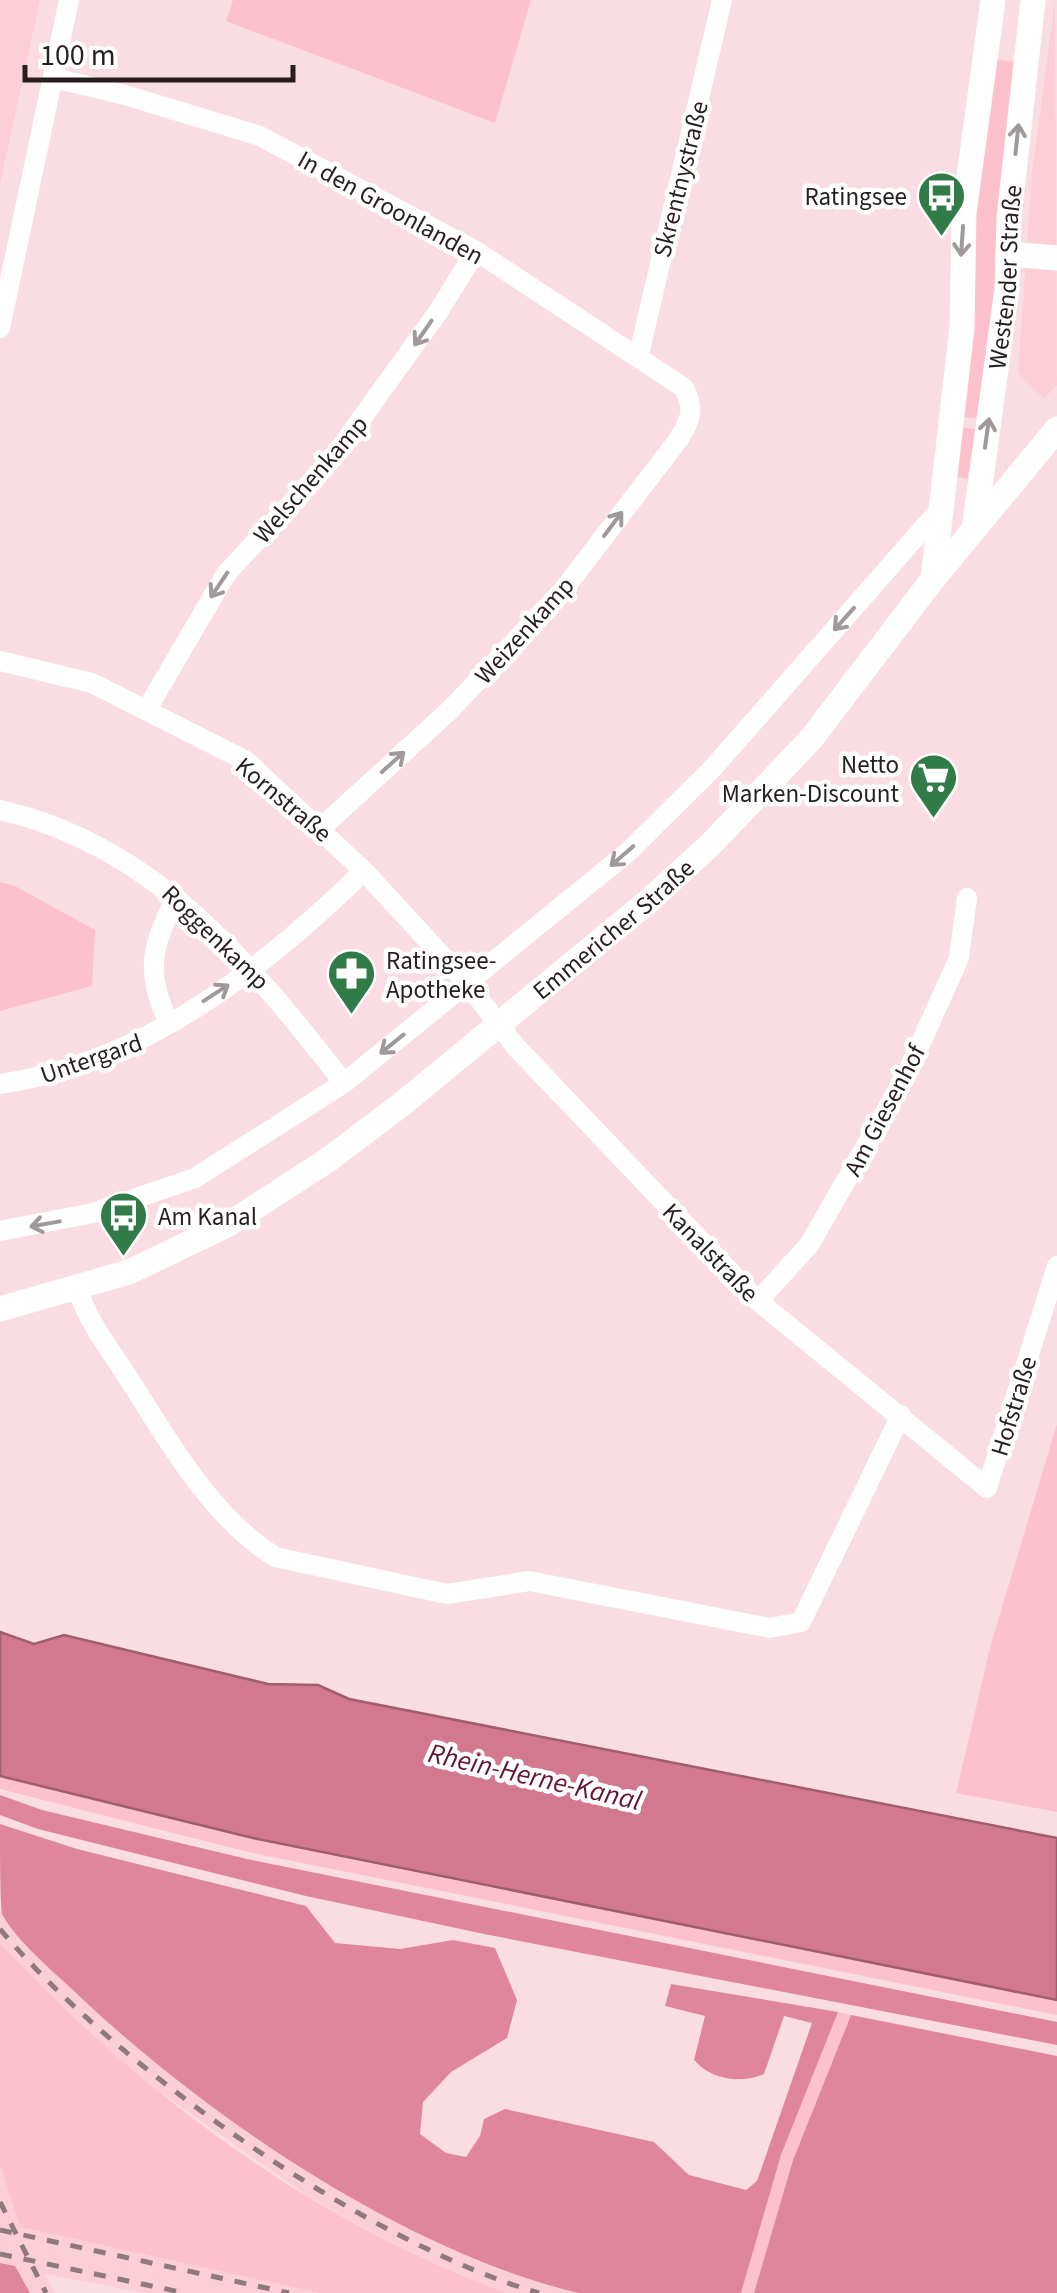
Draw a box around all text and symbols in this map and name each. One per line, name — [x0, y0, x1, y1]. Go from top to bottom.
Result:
scale bar — [25, 20, 292, 82]
text: 100 m — [40, 34, 116, 77]
street label: Skrentnystraße — [644, 97, 718, 261]
one-way arrow — [1008, 123, 1027, 156]
street label: In den Groonlanden — [291, 142, 490, 274]
bus stop icon: Ratingsee — [916, 170, 968, 238]
place label: Ratingsee — [804, 179, 907, 215]
street label: Westender Straße — [979, 183, 1032, 372]
one-way arrow — [953, 224, 972, 256]
one-way arrow — [413, 319, 434, 346]
street label: Welschenkamp — [245, 408, 377, 552]
one-way arrow — [979, 417, 997, 450]
one-way arrow — [602, 511, 623, 538]
street label: Weizenkamp — [467, 569, 583, 692]
one-way arrow — [209, 571, 230, 599]
one-way arrow — [832, 606, 855, 631]
place label: Netto Marken-Discount — [722, 747, 900, 812]
street label: Kornstraße — [227, 749, 339, 851]
one-way arrow — [380, 751, 405, 774]
supermarket icon: Netto Marken-Discount — [908, 752, 960, 820]
one-way arrow — [610, 845, 635, 868]
street label: Emmericher Straße — [525, 851, 703, 1009]
street label: Roggenkamp — [153, 877, 277, 999]
place label: Ratingsee- Apotheke — [386, 943, 497, 1008]
pharmacy icon: Ratingsee- Apotheke — [325, 948, 377, 1016]
one-way arrow — [201, 983, 229, 1004]
street label: Untergard — [35, 1025, 147, 1093]
one-way arrow — [379, 1033, 405, 1055]
street label: Am Giesenhof — [835, 1038, 935, 1183]
bus stop icon: Am Kanal — [97, 1190, 149, 1258]
street label: Kanalstraße — [654, 1195, 767, 1310]
place label: Am Kanal — [158, 1199, 257, 1235]
one-way arrow — [30, 1215, 62, 1234]
street label: Hofstraße — [982, 1352, 1046, 1461]
water label: Rhein-Herne-Kanal — [424, 1733, 645, 1821]

